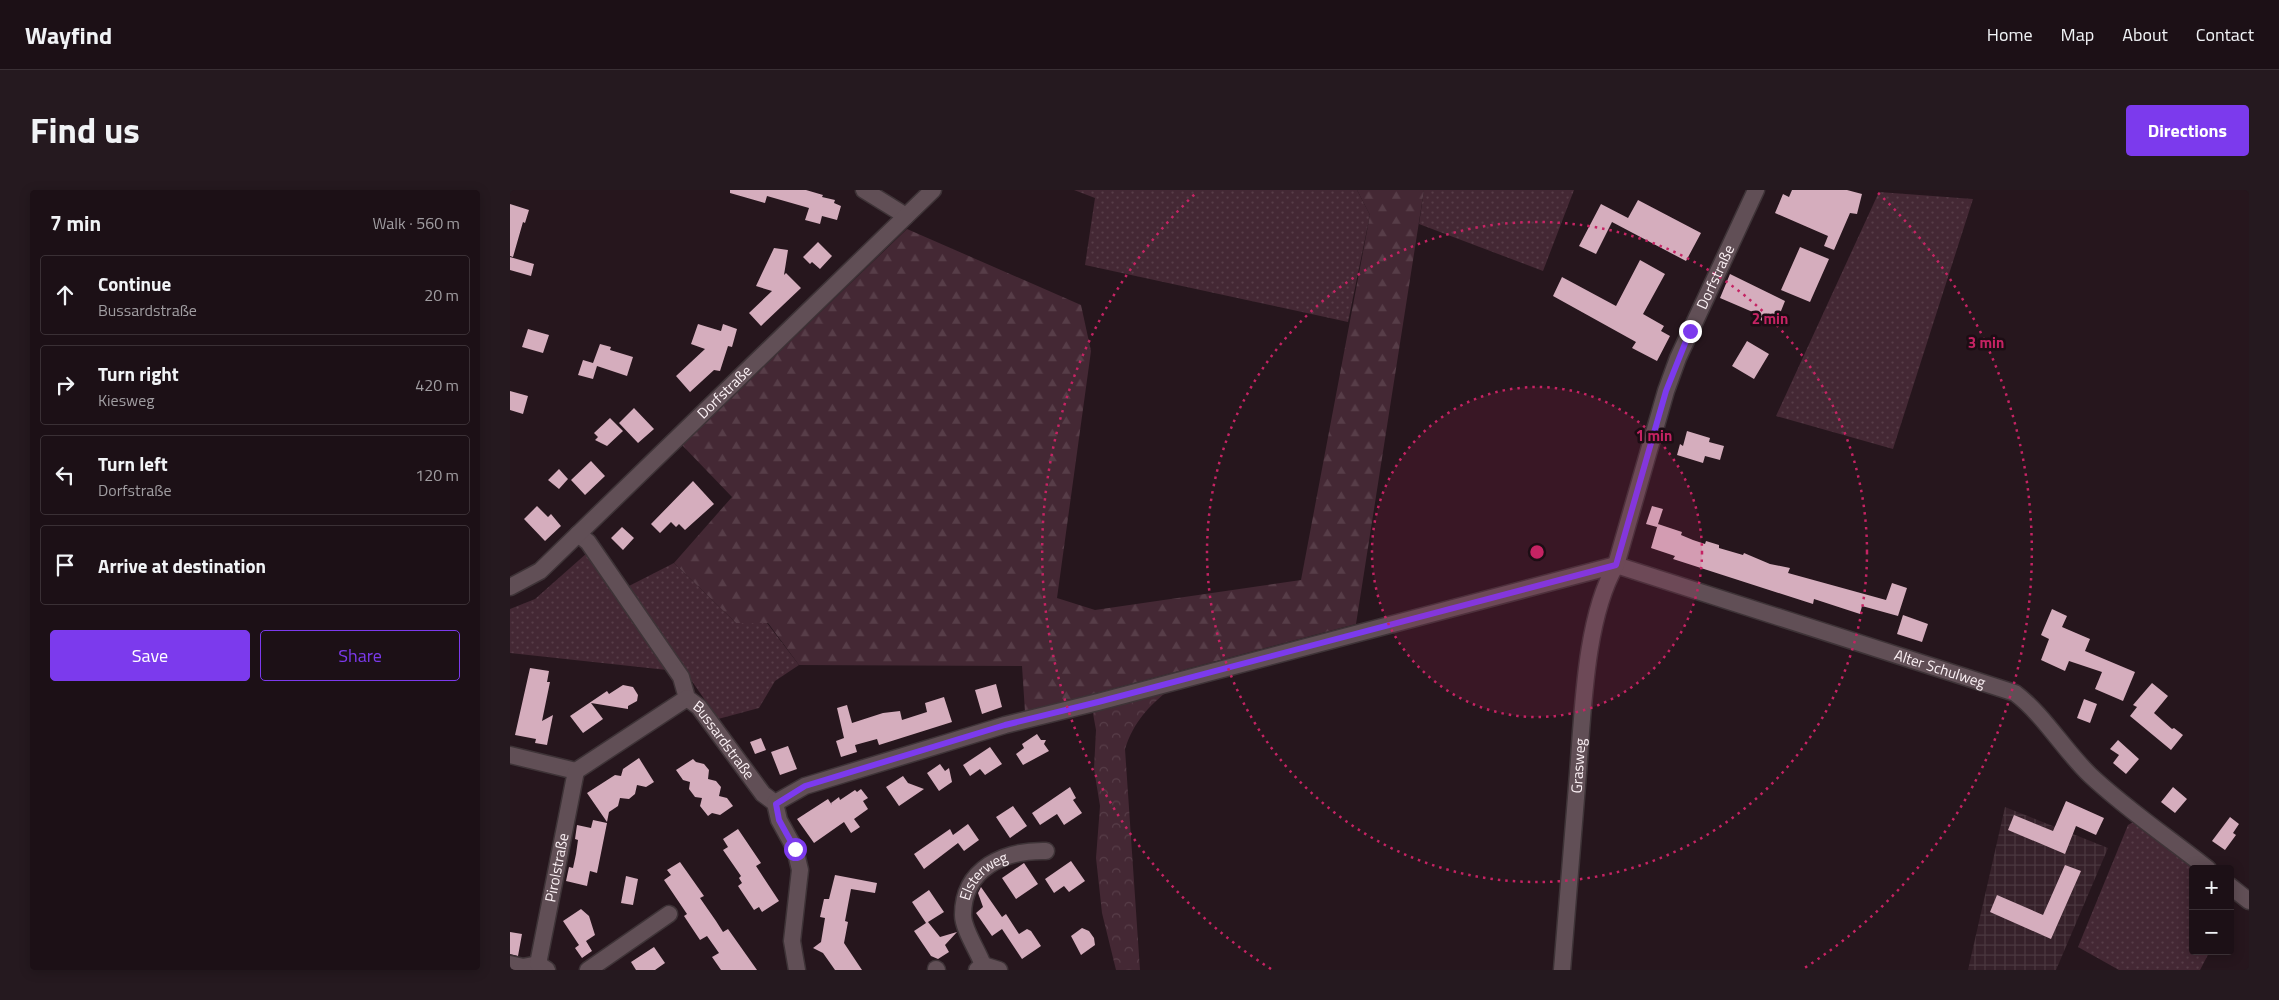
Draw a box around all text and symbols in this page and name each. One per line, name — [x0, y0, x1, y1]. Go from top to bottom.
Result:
text: Wayfind — [25, 17, 112, 53]
text: Home — [1987, 21, 2033, 48]
text: Map — [2061, 21, 2094, 48]
text: About — [2122, 21, 2168, 48]
text: Contact — [2196, 21, 2254, 48]
text: Find us — [30, 103, 140, 157]
button: Directions — [2126, 105, 2249, 156]
text: 7 min — [50, 207, 101, 239]
text: Walk · 560 m — [372, 211, 460, 235]
street label: Dorfstraße — [1690, 241, 1740, 313]
text: Continue — [98, 269, 171, 298]
icon: ahead — [51, 281, 79, 309]
text: 20 m — [424, 283, 459, 307]
text: Bussardstraße — [98, 298, 197, 322]
text: 2 min — [1752, 307, 1788, 330]
route end — [1679, 320, 1702, 343]
text: 3 min — [1968, 331, 2004, 354]
text: Turn right — [98, 359, 179, 388]
street label: Dorfstraße — [691, 359, 757, 424]
icon: right — [51, 371, 79, 399]
text: 420 m — [415, 373, 459, 397]
text: Kiesweg — [98, 388, 154, 412]
text: 1 min — [1636, 424, 1672, 447]
text: Turn left — [98, 449, 168, 478]
icon: left — [51, 461, 79, 489]
text: 120 m — [415, 463, 459, 487]
text: Dorfstraße — [98, 478, 171, 502]
centre of rings — [1528, 543, 1546, 561]
icon: arrive — [51, 551, 79, 579]
text: Arrive at destination — [98, 551, 266, 580]
button: Save — [50, 630, 250, 681]
button: Share — [260, 630, 460, 681]
street label: Alter Schulweg — [1891, 643, 1989, 694]
street label: Bussardstraße — [688, 694, 761, 784]
street label: Grasweg — [1564, 737, 1592, 794]
street label: Pirolstraße — [538, 831, 575, 904]
route start — [784, 838, 807, 861]
street label: Elsterweg — [953, 845, 1011, 903]
map controls — [2189, 865, 2234, 955]
button: + — [2189, 865, 2234, 910]
button: − — [2189, 910, 2234, 955]

